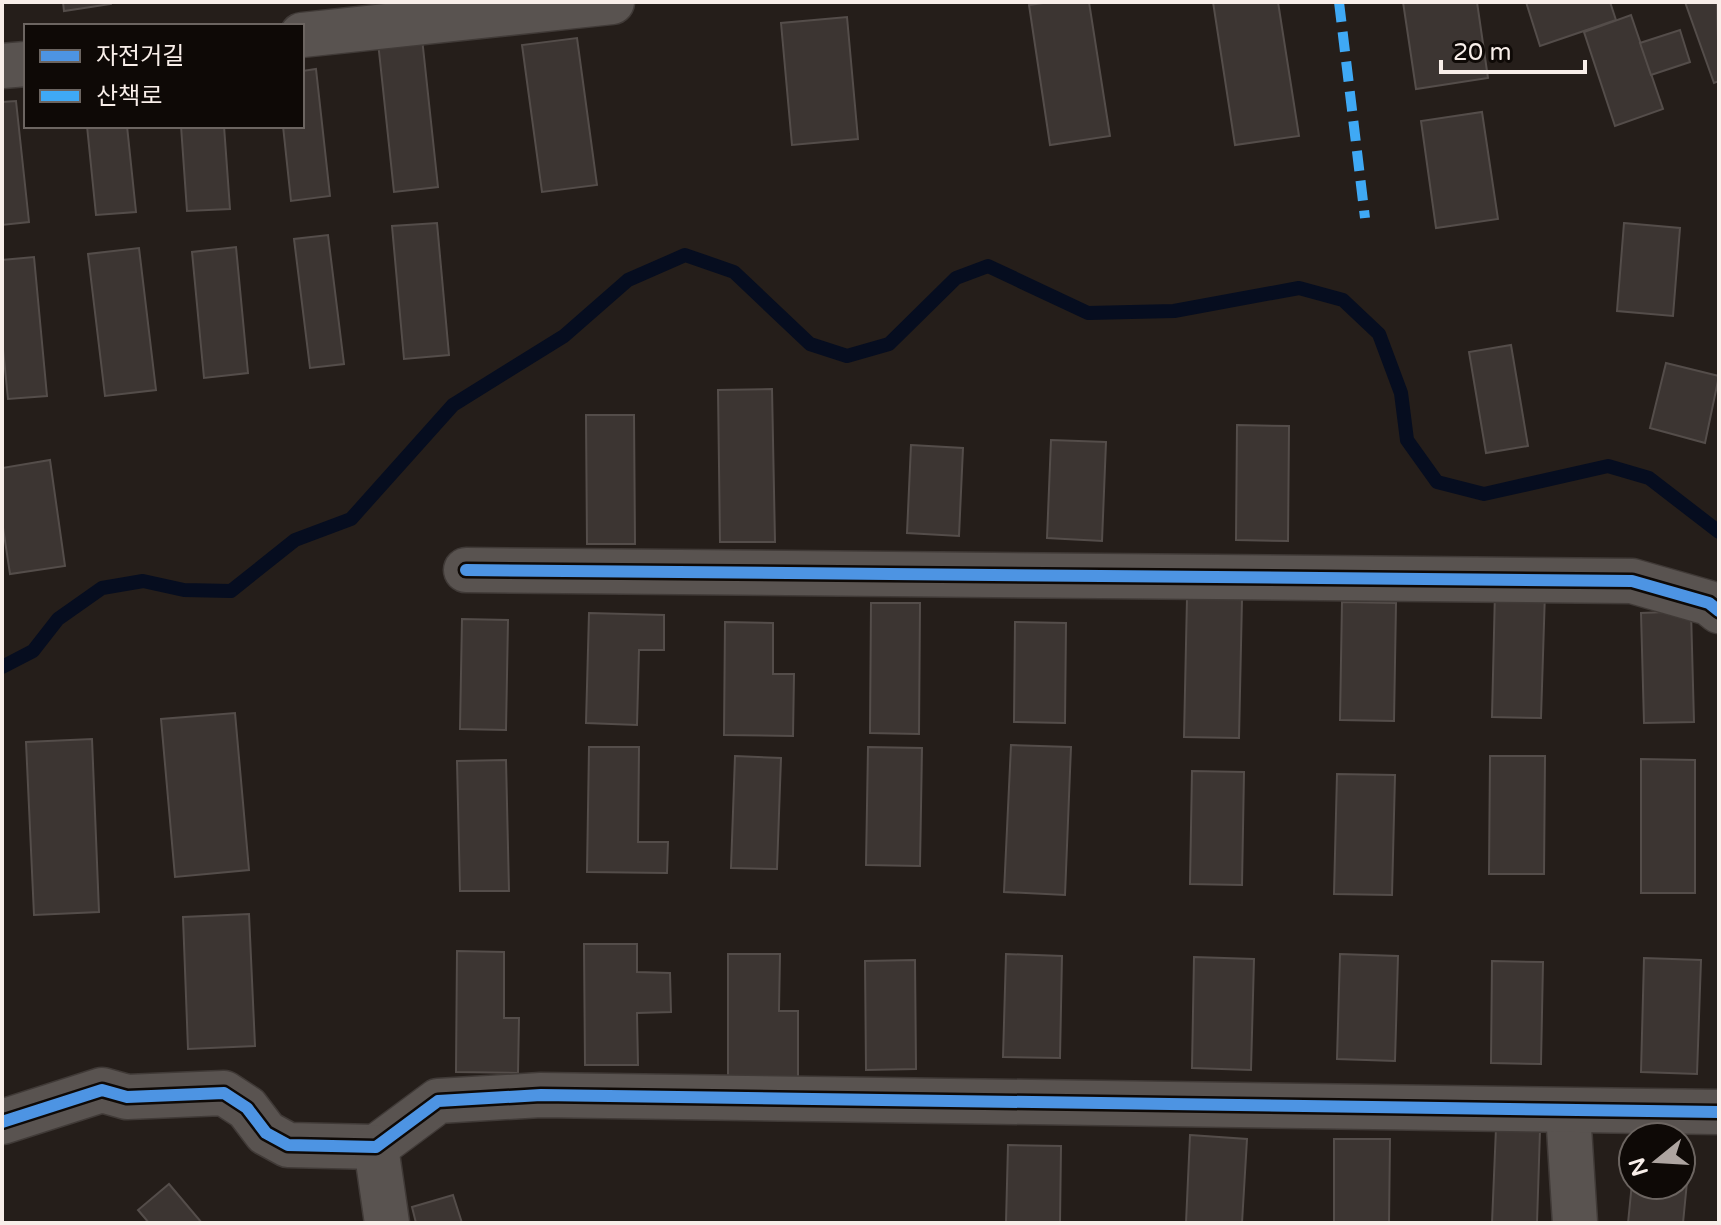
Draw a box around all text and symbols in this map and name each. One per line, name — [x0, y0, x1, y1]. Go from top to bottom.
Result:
legend — [24, 24, 304, 128]
scale bar — [1441, 24, 1585, 74]
text: 20 m — [1453, 38, 1511, 67]
text: 자전거길 — [96, 42, 184, 71]
text: 산책로 — [96, 82, 162, 111]
north arrow — [1617, 1121, 1697, 1201]
text: N — [1624, 1154, 1654, 1179]

